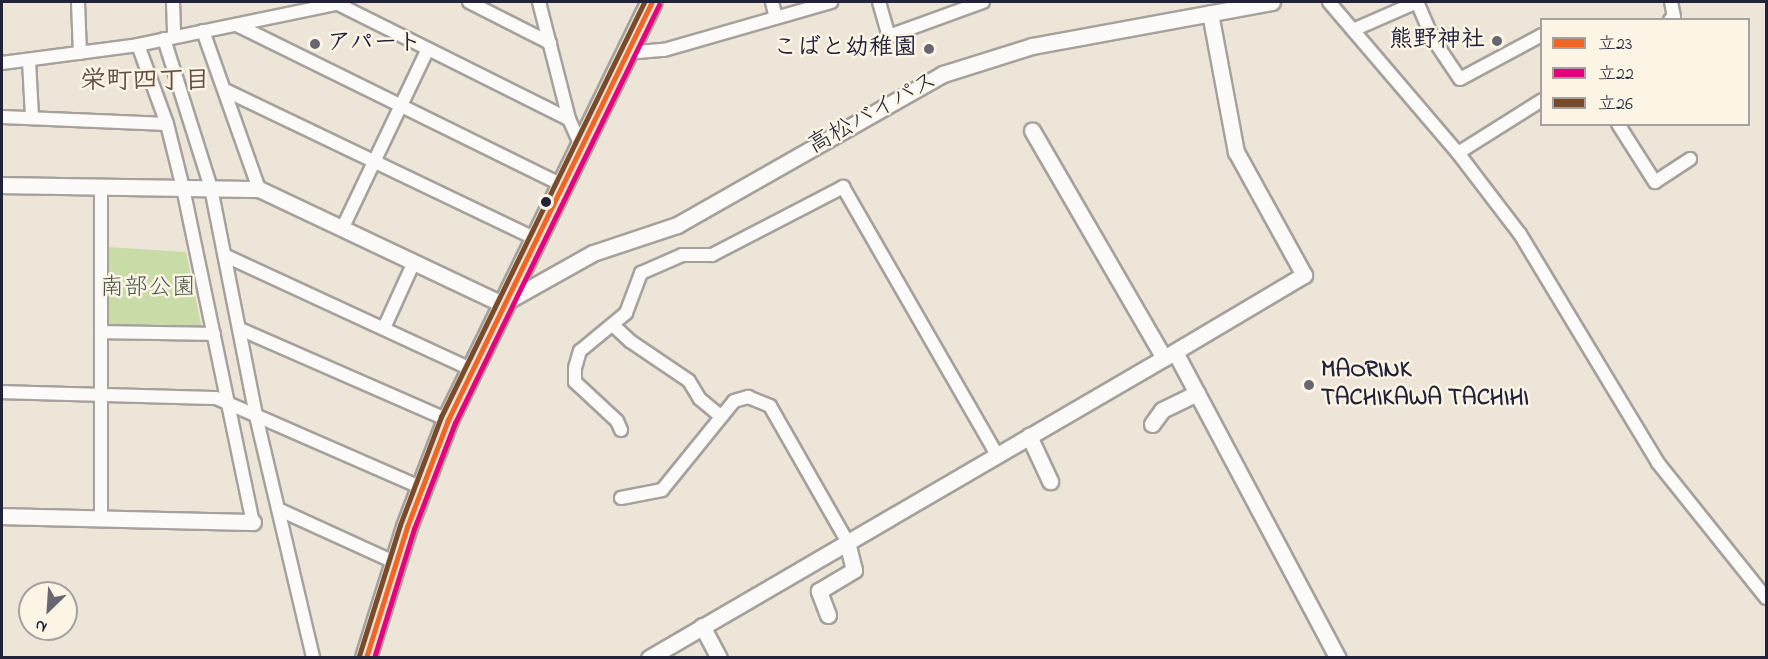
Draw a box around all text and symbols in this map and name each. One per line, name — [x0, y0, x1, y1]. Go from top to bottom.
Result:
legend — [1540, 18, 1750, 126]
place label: 熊野神社 — [1389, 27, 1485, 55]
place label: アパート — [327, 30, 423, 58]
text: 立23 — [1598, 32, 1632, 58]
marker: 熊野神社 — [1490, 34, 1504, 48]
place label: こばと幼稚園 — [773, 35, 917, 63]
marker: アパート — [308, 37, 322, 51]
marker: こばと幼稚園 — [922, 42, 936, 56]
text: 立22 — [1598, 62, 1634, 88]
street label: 高松バイパス — [803, 66, 943, 162]
district label: 栄町四丁目 — [80, 67, 210, 99]
text: 立26 — [1598, 92, 1633, 118]
unlabelled marker — [540, 196, 552, 208]
park label: 南部公園 — [100, 275, 196, 303]
place label: MAORINK TACHIKAWA TACHIHI — [1321, 357, 1529, 413]
marker: MAORINK TACHIKAWA TACHIHI — [1302, 378, 1316, 392]
north arrow — [18, 581, 78, 641]
text: N — [31, 612, 51, 639]

